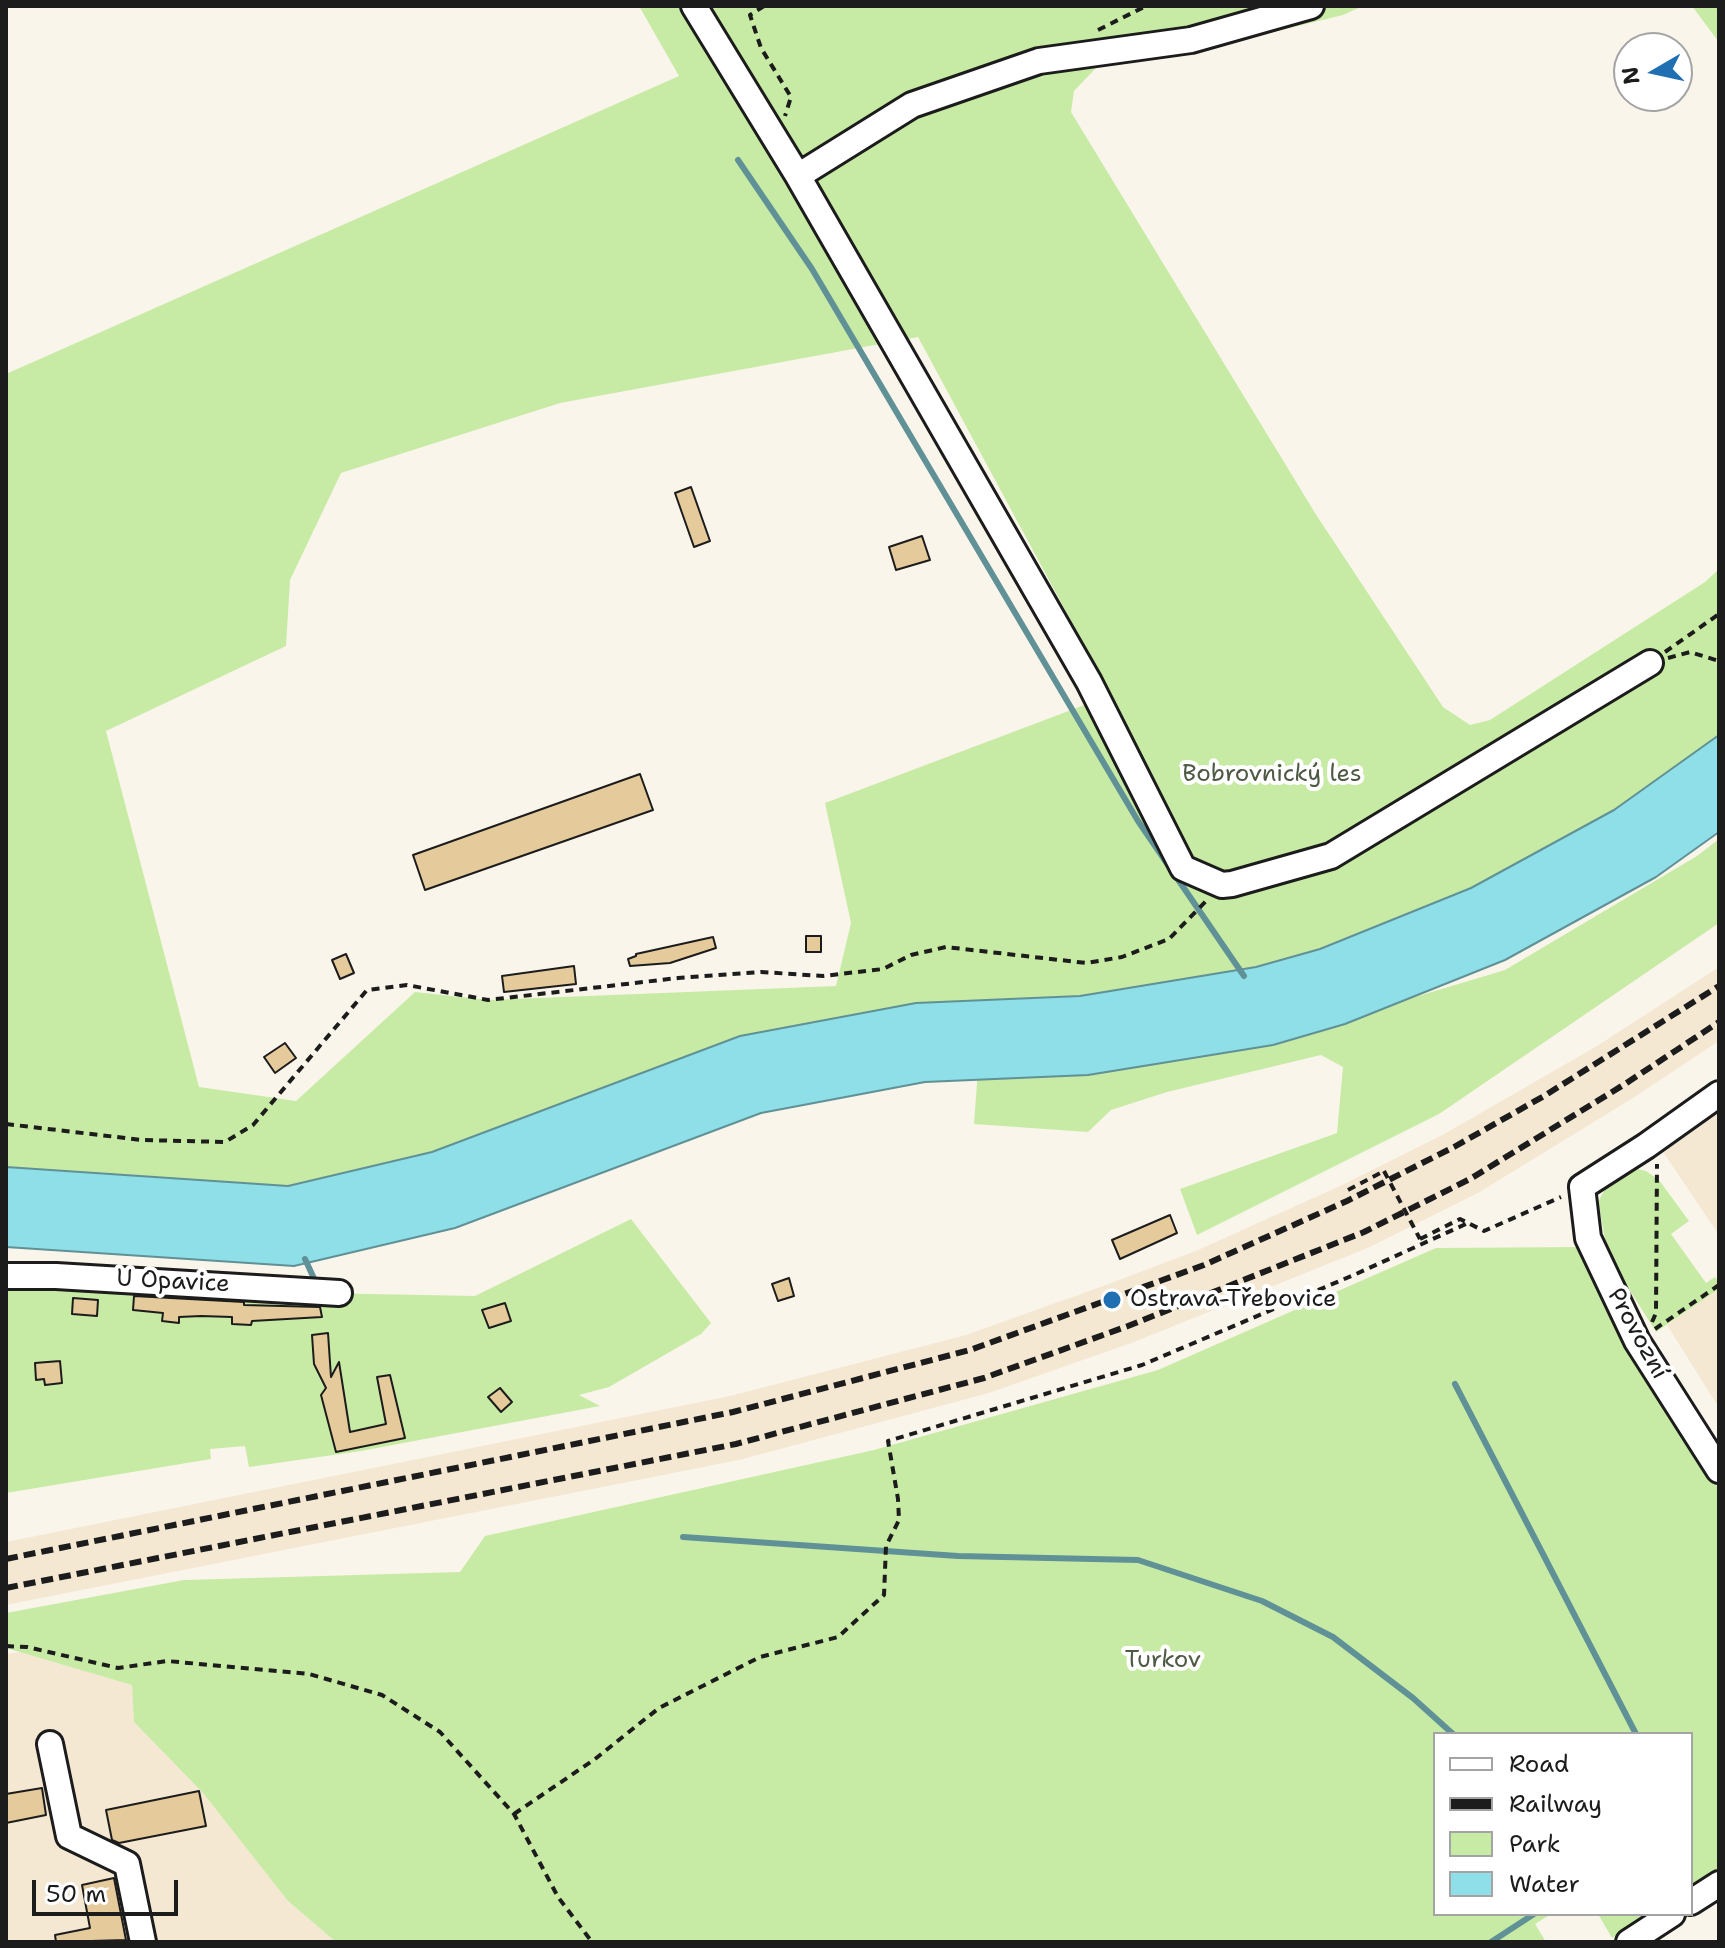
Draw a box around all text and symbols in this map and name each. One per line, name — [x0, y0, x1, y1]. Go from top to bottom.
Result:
north arrow — [1613, 32, 1693, 112]
text: N — [1615, 65, 1646, 86]
park label: Bobrovnický les — [1182, 761, 1362, 789]
street label: U Opavice — [116, 1265, 230, 1299]
street label: Provozní — [1600, 1283, 1674, 1385]
place label: Ostrava-Třebovice — [1130, 1286, 1337, 1314]
marker: Ostrava-Třebovice — [1101, 1289, 1123, 1311]
park label: Turkov — [1125, 1647, 1201, 1675]
legend — [1433, 1732, 1693, 1916]
text: Road — [1509, 1748, 1569, 1780]
text: Railway — [1509, 1788, 1602, 1820]
text: Park — [1509, 1828, 1561, 1860]
scale bar — [36, 1864, 182, 1914]
text: Water — [1509, 1868, 1580, 1900]
text: 50 m — [46, 1878, 106, 1910]

